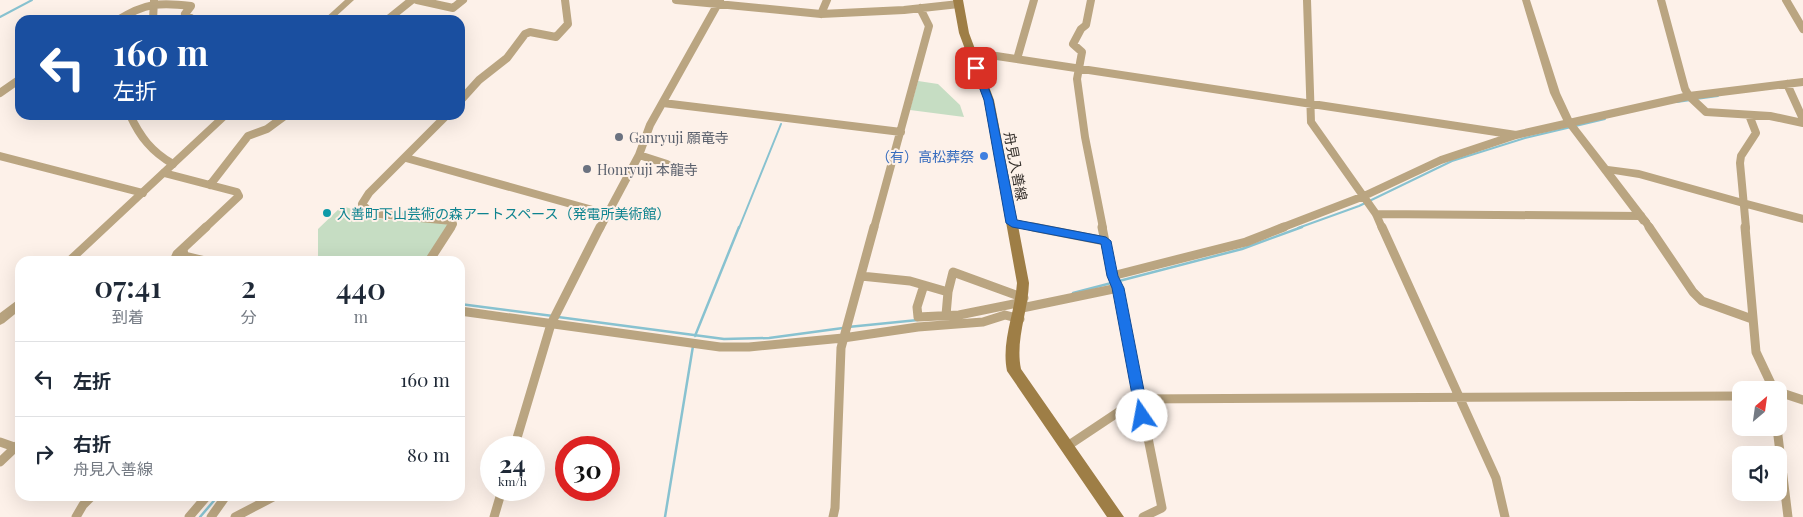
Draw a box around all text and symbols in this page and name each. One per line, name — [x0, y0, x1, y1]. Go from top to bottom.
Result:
text: 160 m — [113, 28, 208, 75]
icon: left — [30, 35, 95, 100]
pin — [955, 47, 997, 89]
icon: arrive — [962, 54, 990, 82]
text: 左折 — [113, 75, 157, 105]
place label: Ganryuji 願竜寺 — [629, 128, 729, 147]
street label: 舟見入善線 — [1000, 130, 1032, 202]
marker: Ganryuji 願竜寺 — [613, 131, 625, 143]
place label: （有）高松葬祭 — [876, 147, 974, 166]
marker: （有）高松葬祭 — [978, 150, 990, 162]
place label: Honryuji 本龍寺 — [597, 160, 698, 179]
marker: Honryuji 本龍寺 — [581, 163, 593, 175]
place label: 入善町下山芸術の森アートスペース（発電所美術館） — [337, 204, 670, 223]
marker: 入善町下山芸術の森アートスペース（発電所美術館） — [321, 207, 333, 219]
text: 07:41 — [94, 266, 162, 306]
text: 2 — [241, 266, 256, 306]
text: 440 — [336, 268, 386, 308]
text: 到着 — [112, 306, 144, 327]
text: 分 — [241, 306, 257, 327]
text: m — [354, 306, 368, 327]
icon: left — [30, 365, 58, 393]
text: 160 m — [400, 366, 450, 392]
text: 左折 — [73, 367, 111, 393]
north arrow — [1732, 381, 1788, 436]
map controls — [1732, 381, 1787, 501]
position arrow — [1115, 389, 1167, 441]
text: 右折 — [73, 430, 111, 456]
speed limit sign: 30 — [555, 436, 620, 501]
icon: right — [30, 440, 58, 468]
text: 80 m — [407, 441, 450, 467]
text: 24 — [499, 446, 526, 479]
button: sound — [1732, 446, 1787, 501]
text: 舟見入善線 — [73, 458, 153, 479]
text: km/h — [498, 473, 527, 489]

